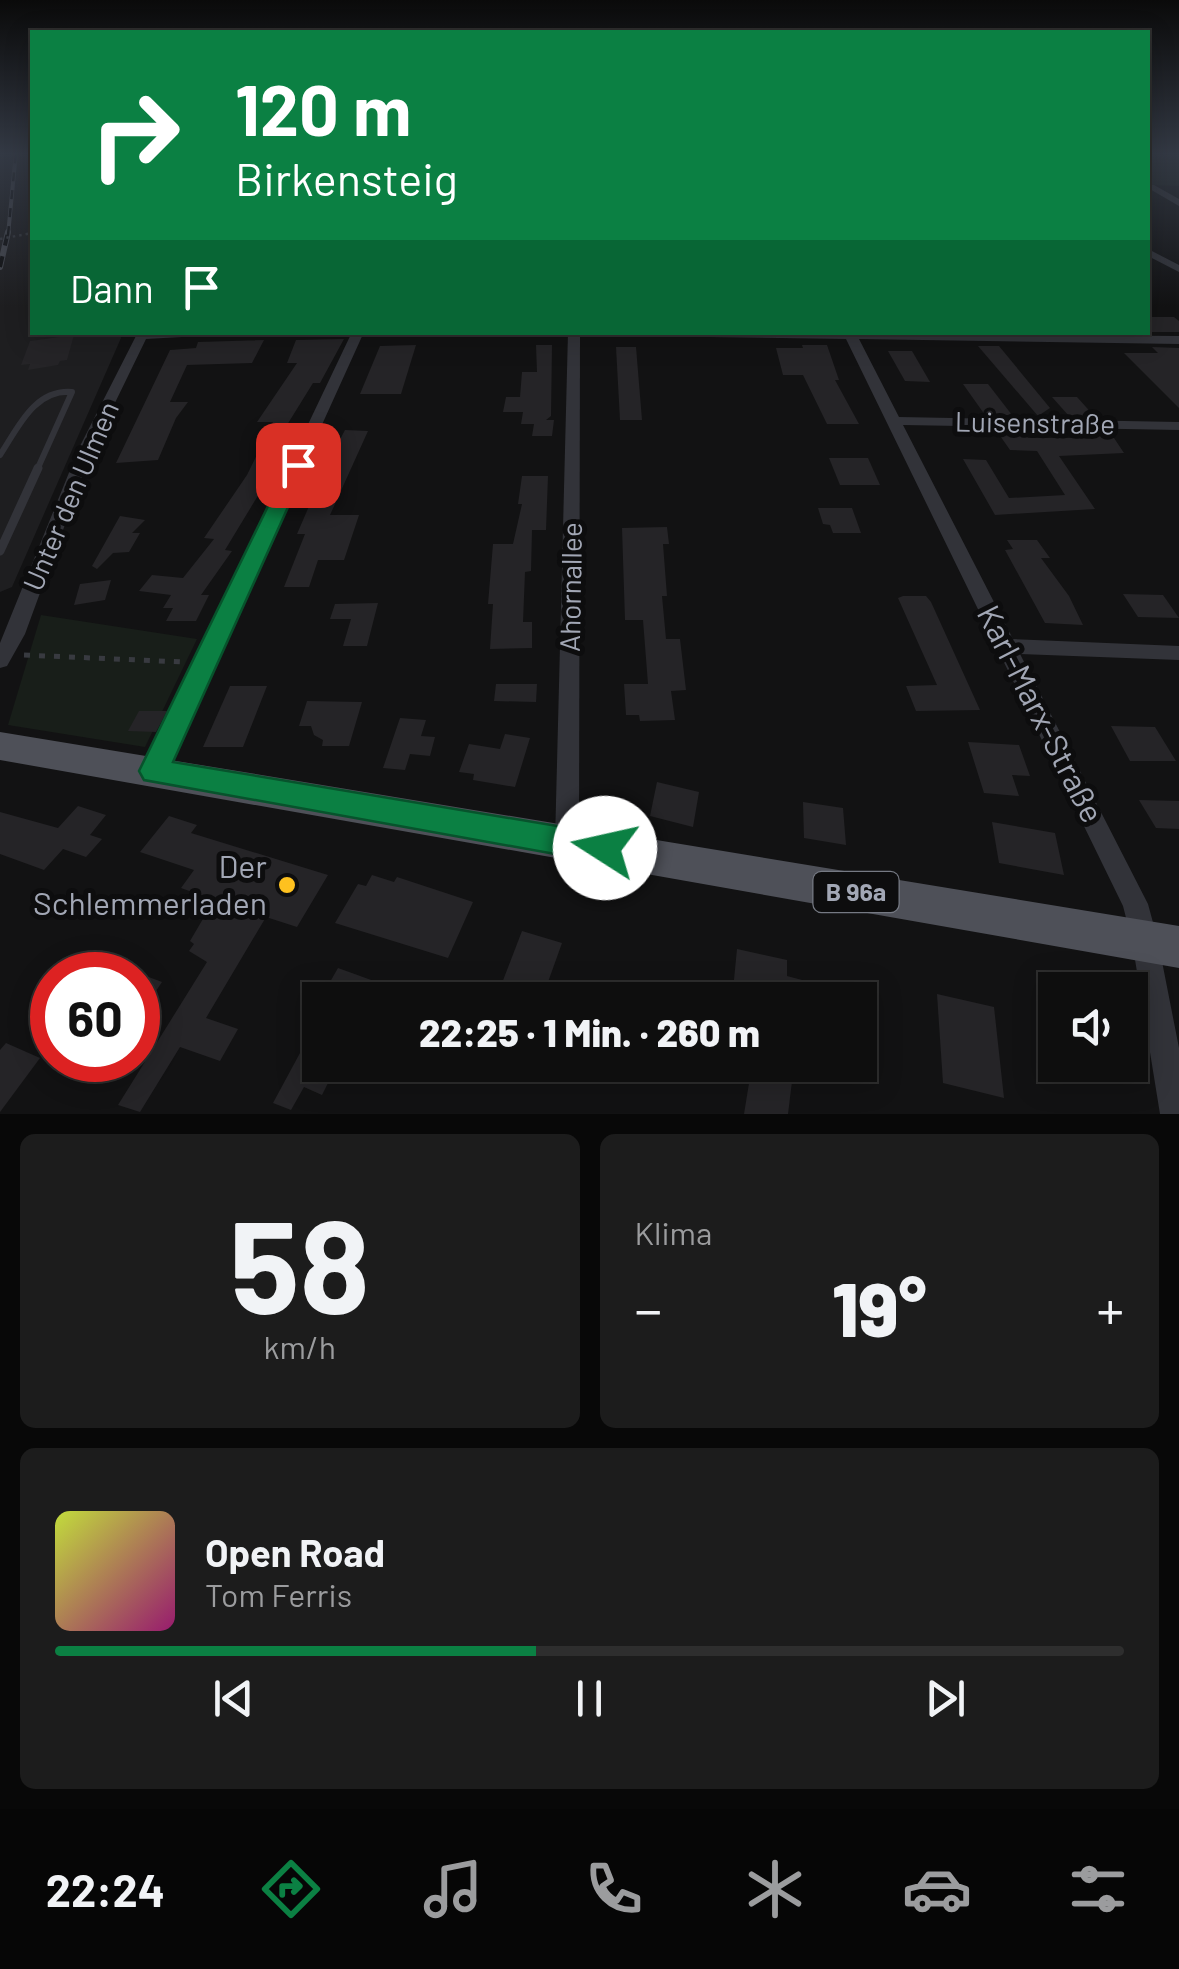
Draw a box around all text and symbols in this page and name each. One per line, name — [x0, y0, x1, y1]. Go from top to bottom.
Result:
text: 120 m — [235, 66, 411, 150]
icon: right — [70, 70, 200, 200]
text: Birkensteig — [235, 151, 458, 205]
icon: arrive — [174, 260, 229, 315]
text: Dann — [70, 265, 154, 311]
street label: Unter den Ulmen — [15, 396, 125, 595]
street label: Luisenstraße — [955, 404, 1115, 440]
pin — [256, 423, 341, 508]
icon: arrive — [271, 438, 326, 493]
street label: Ahornallee — [552, 522, 588, 652]
street label: Karl-Marx-Straße — [971, 598, 1113, 828]
position arrow — [553, 796, 657, 900]
place label: Der Schlemmerladen — [33, 846, 267, 921]
road number: B 96a — [814, 872, 898, 912]
marker: Der Schlemmerladen — [276, 874, 298, 896]
speed limit sign: 60 — [30, 952, 160, 1082]
map controls — [1038, 972, 1148, 1082]
button: sound — [1038, 972, 1148, 1082]
text: 22:25 · 1 Min. · 260 m — [419, 1009, 760, 1055]
text: 58 — [230, 1184, 370, 1340]
text: Klima — [635, 1213, 712, 1251]
text: 19° — [832, 1262, 927, 1352]
text: − — [635, 1275, 662, 1341]
text: + — [1096, 1275, 1124, 1341]
text: km/h — [264, 1327, 336, 1365]
text: Open Road — [205, 1529, 385, 1575]
text: Tom Ferris — [205, 1575, 352, 1613]
icon: previous — [206, 1671, 261, 1726]
icon: pause — [562, 1671, 617, 1726]
icon: next — [918, 1671, 973, 1726]
icon: directions — [256, 1854, 326, 1924]
icon: music — [418, 1854, 488, 1924]
icon: phone — [579, 1854, 649, 1924]
icon: climate — [740, 1854, 810, 1924]
icon: car — [902, 1854, 972, 1924]
icon: filters — [1063, 1854, 1133, 1924]
text: 22:24 — [46, 1862, 165, 1916]

